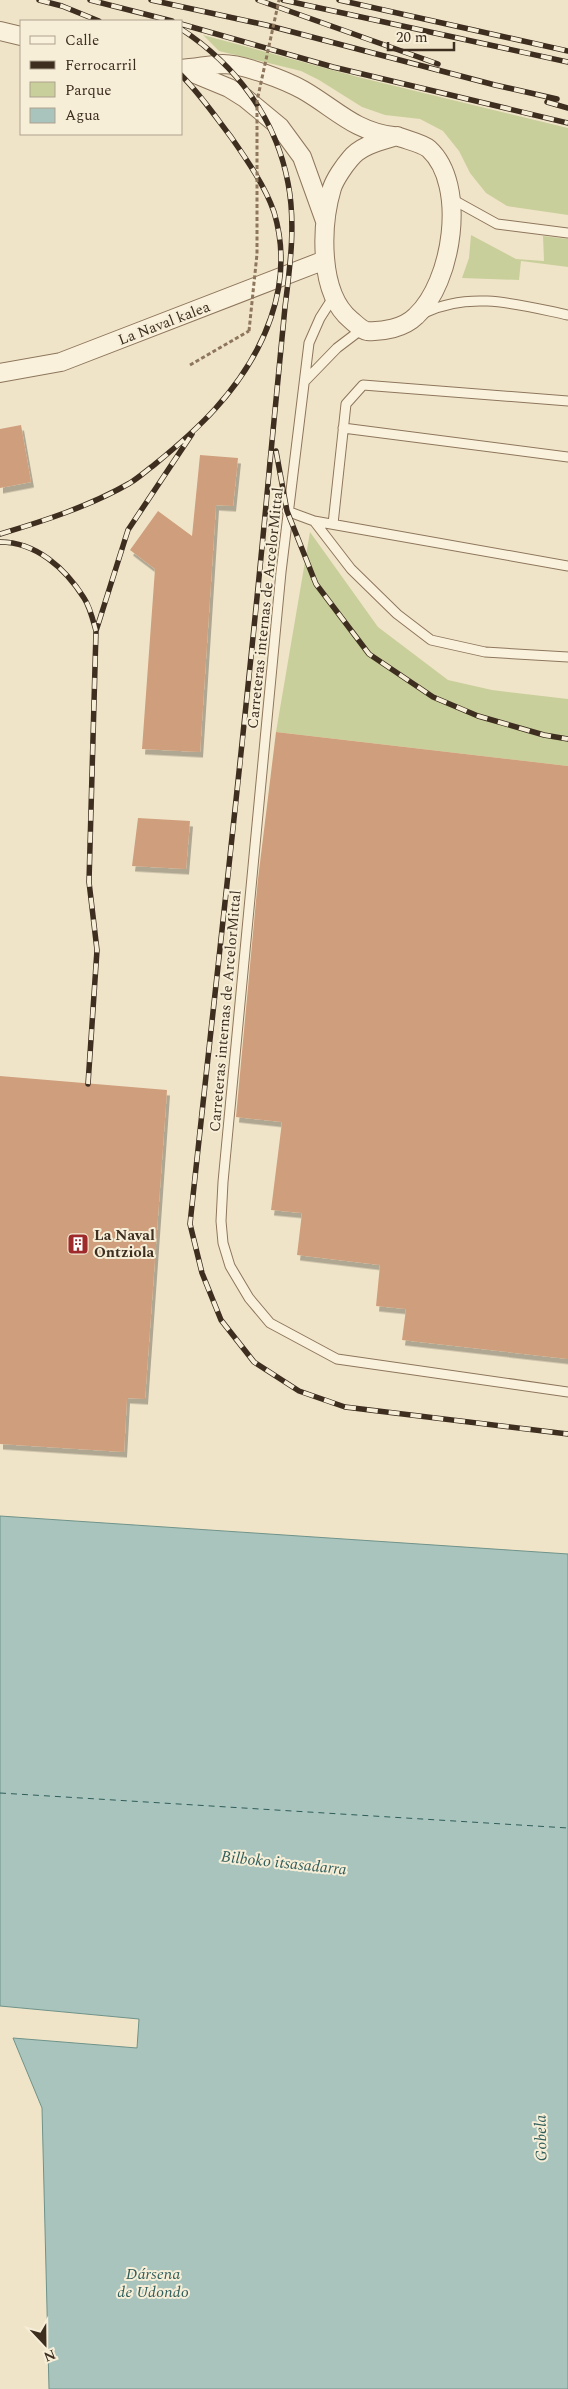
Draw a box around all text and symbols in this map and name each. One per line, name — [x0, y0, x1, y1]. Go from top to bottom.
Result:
legend — [20, 20, 182, 135]
scale bar — [388, 20, 454, 52]
text: 20 m — [396, 26, 428, 49]
text: Calle — [65, 29, 99, 52]
text: Ferrocarril — [65, 54, 137, 77]
text: Parque — [65, 79, 112, 102]
text: Agua — [65, 104, 101, 127]
street label: La Naval kalea — [115, 295, 214, 352]
street label: Carreteras internas de ArcelorMittal — [241, 486, 290, 730]
street label: Carreteras internas de ArcelorMittal — [203, 889, 248, 1133]
place label: La Naval Ontziola — [94, 1224, 155, 1264]
building icon: La Naval Ontziola — [66, 1232, 90, 1256]
water label: Bilboko itsasadarra — [220, 1844, 348, 1882]
water label: Gobela — [529, 2114, 553, 2162]
water label: Dársena de Udondo — [117, 2262, 189, 2304]
north arrow — [20, 2319, 70, 2369]
text: N — [40, 2344, 59, 2367]

